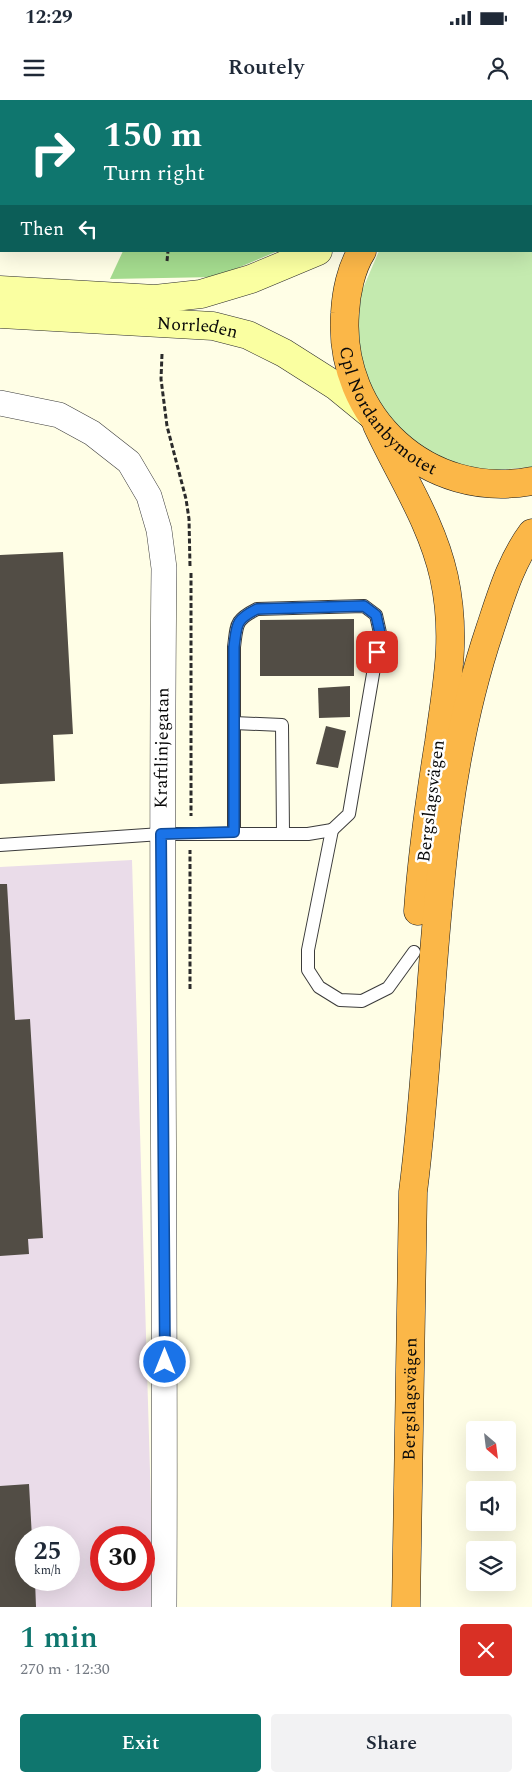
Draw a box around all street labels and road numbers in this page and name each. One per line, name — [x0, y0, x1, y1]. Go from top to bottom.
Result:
street label: Norrleden — [156, 309, 241, 345]
street label: Cpl Nordanbymotet — [332, 344, 442, 482]
street label: Kraftlinjegatan — [147, 687, 177, 809]
street label: Bergslagsvägen — [410, 738, 452, 864]
street label: Bergslagsvägen — [395, 1337, 424, 1461]

